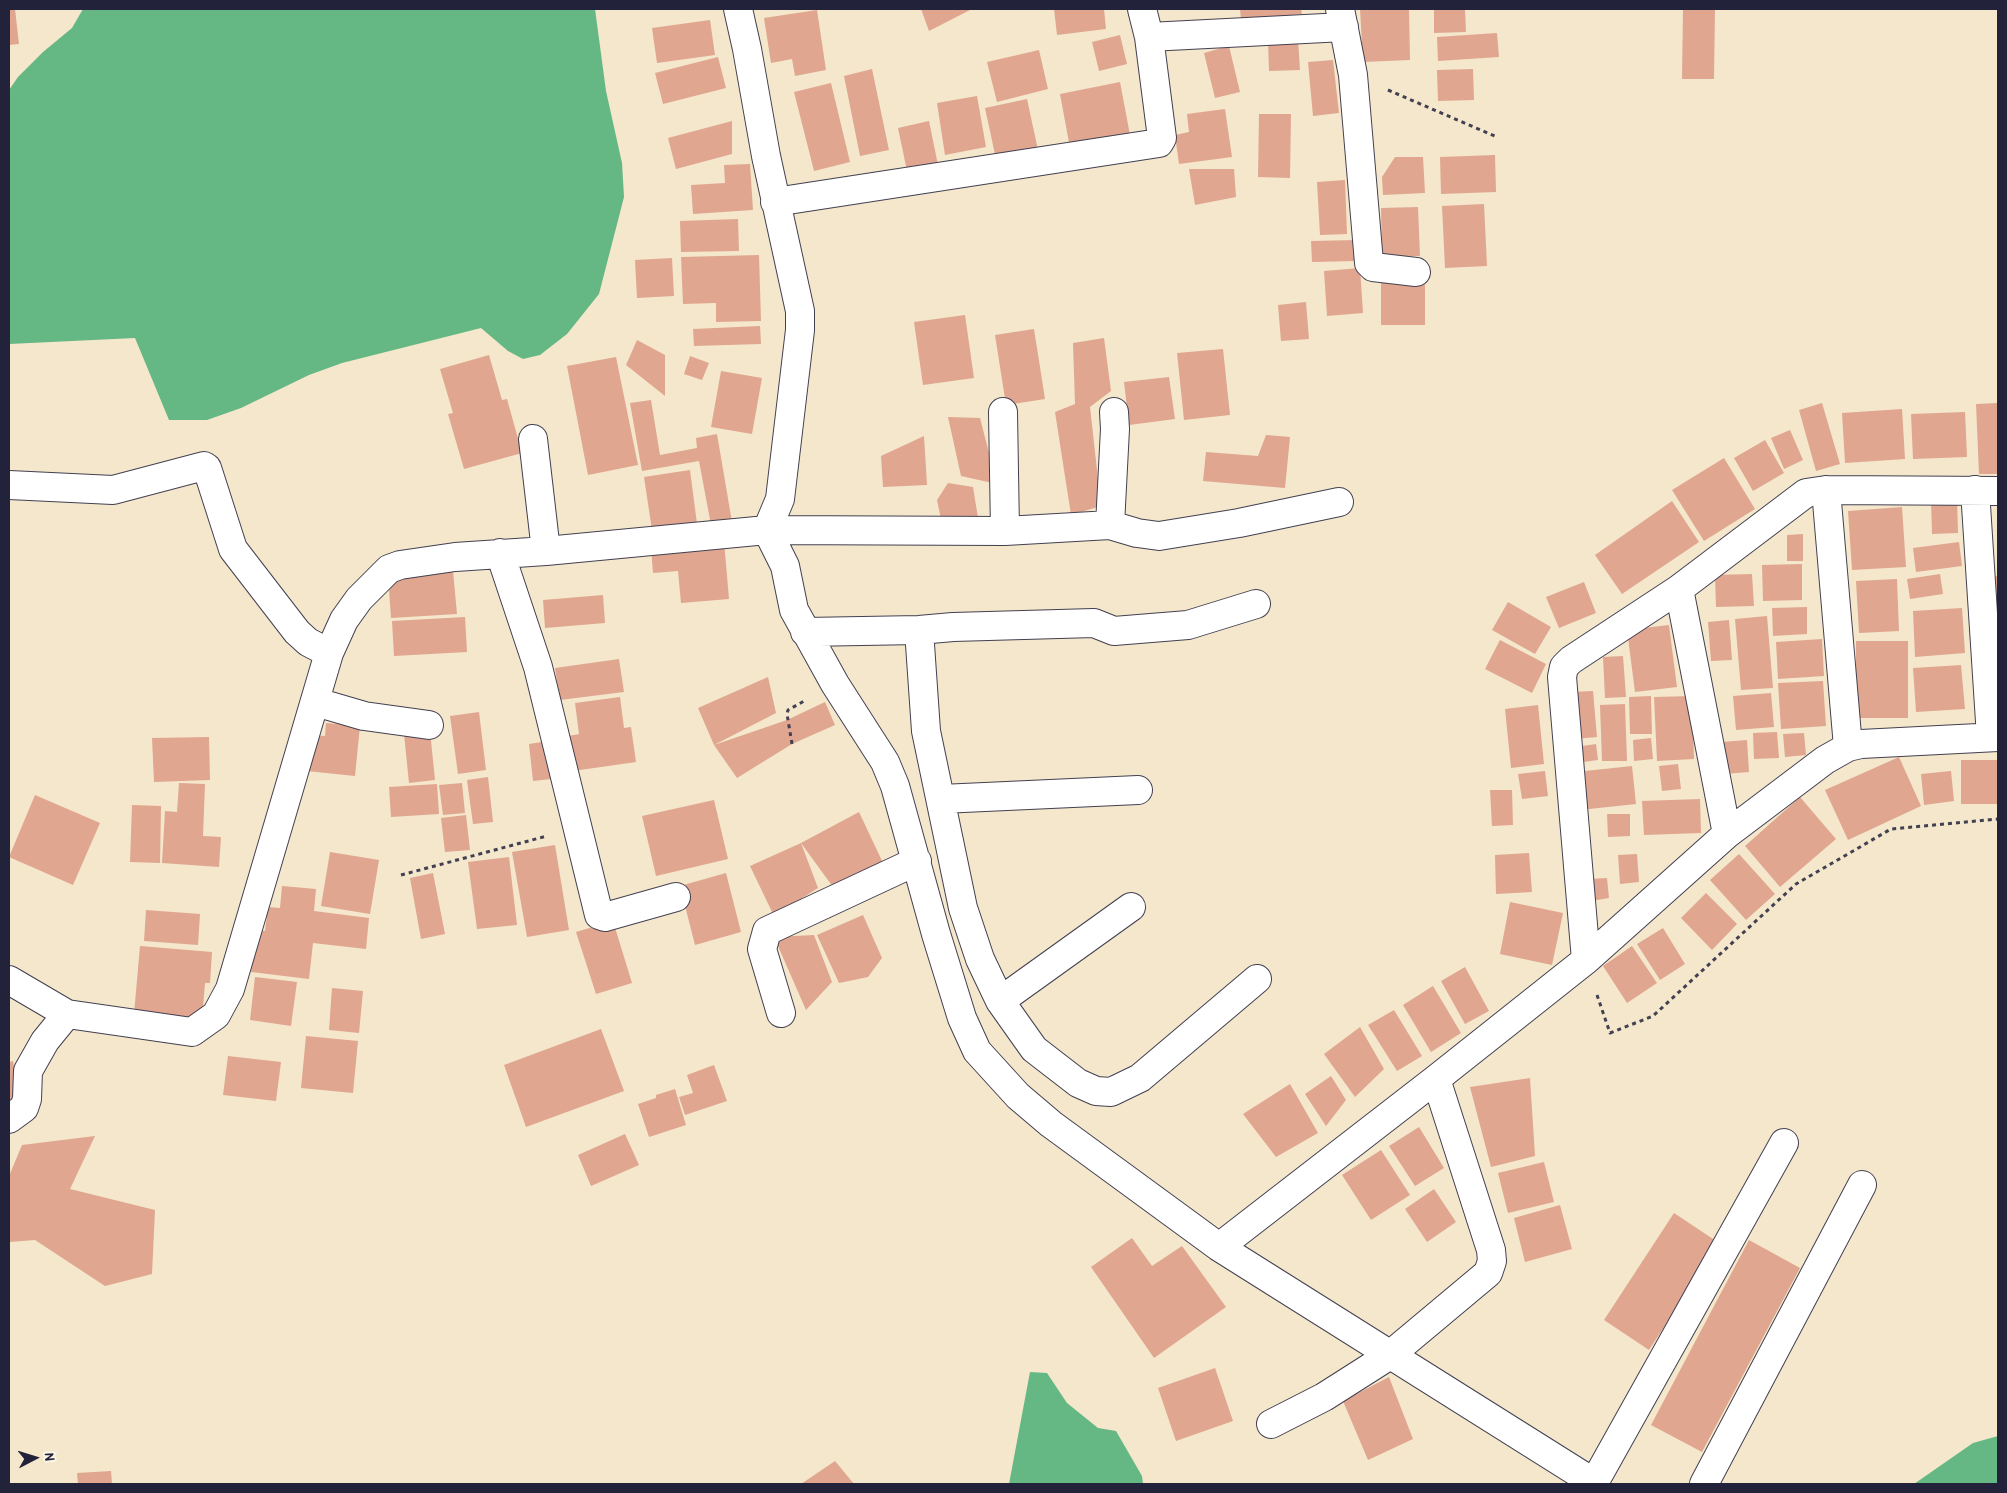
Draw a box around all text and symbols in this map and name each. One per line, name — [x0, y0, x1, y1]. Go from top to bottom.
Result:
north arrow — [10, 1433, 60, 1483]
text: N — [41, 1452, 60, 1461]

